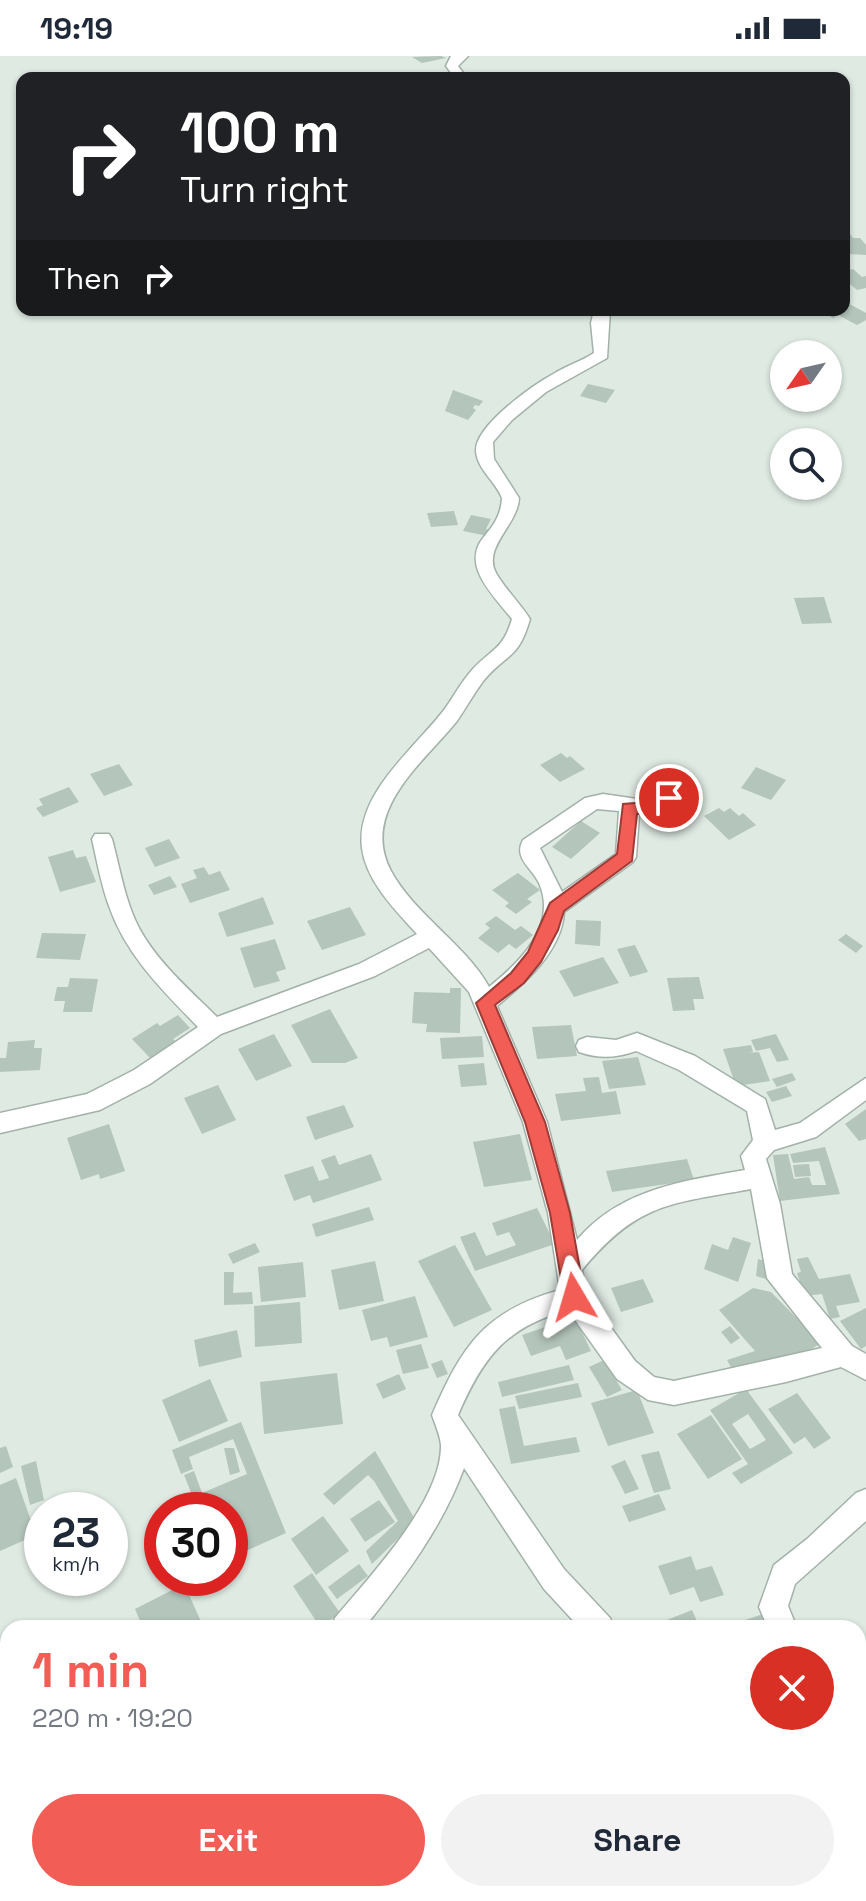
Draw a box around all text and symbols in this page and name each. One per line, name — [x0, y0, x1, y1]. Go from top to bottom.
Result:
text: 19:19 — [40, 9, 113, 48]
text: 100 m — [180, 97, 340, 168]
icon: right — [48, 104, 152, 208]
text: Turn right — [180, 167, 349, 213]
icon: right — [136, 256, 180, 300]
text: Then — [48, 259, 120, 298]
north arrow — [770, 340, 842, 412]
map controls — [770, 340, 842, 500]
button: search — [770, 428, 842, 500]
pin — [635, 764, 703, 832]
icon: arrive — [647, 776, 691, 820]
position arrow — [532, 1255, 616, 1339]
speed limit sign: 30 — [144, 1492, 248, 1596]
text: 23 — [52, 1508, 100, 1559]
text: km/h — [52, 1551, 100, 1577]
text: 1 min — [32, 1640, 149, 1701]
button: close — [750, 1646, 834, 1730]
text: 220 m · 19:20 — [32, 1701, 193, 1735]
button: Exit — [32, 1794, 425, 1886]
button: Share — [441, 1794, 834, 1886]

